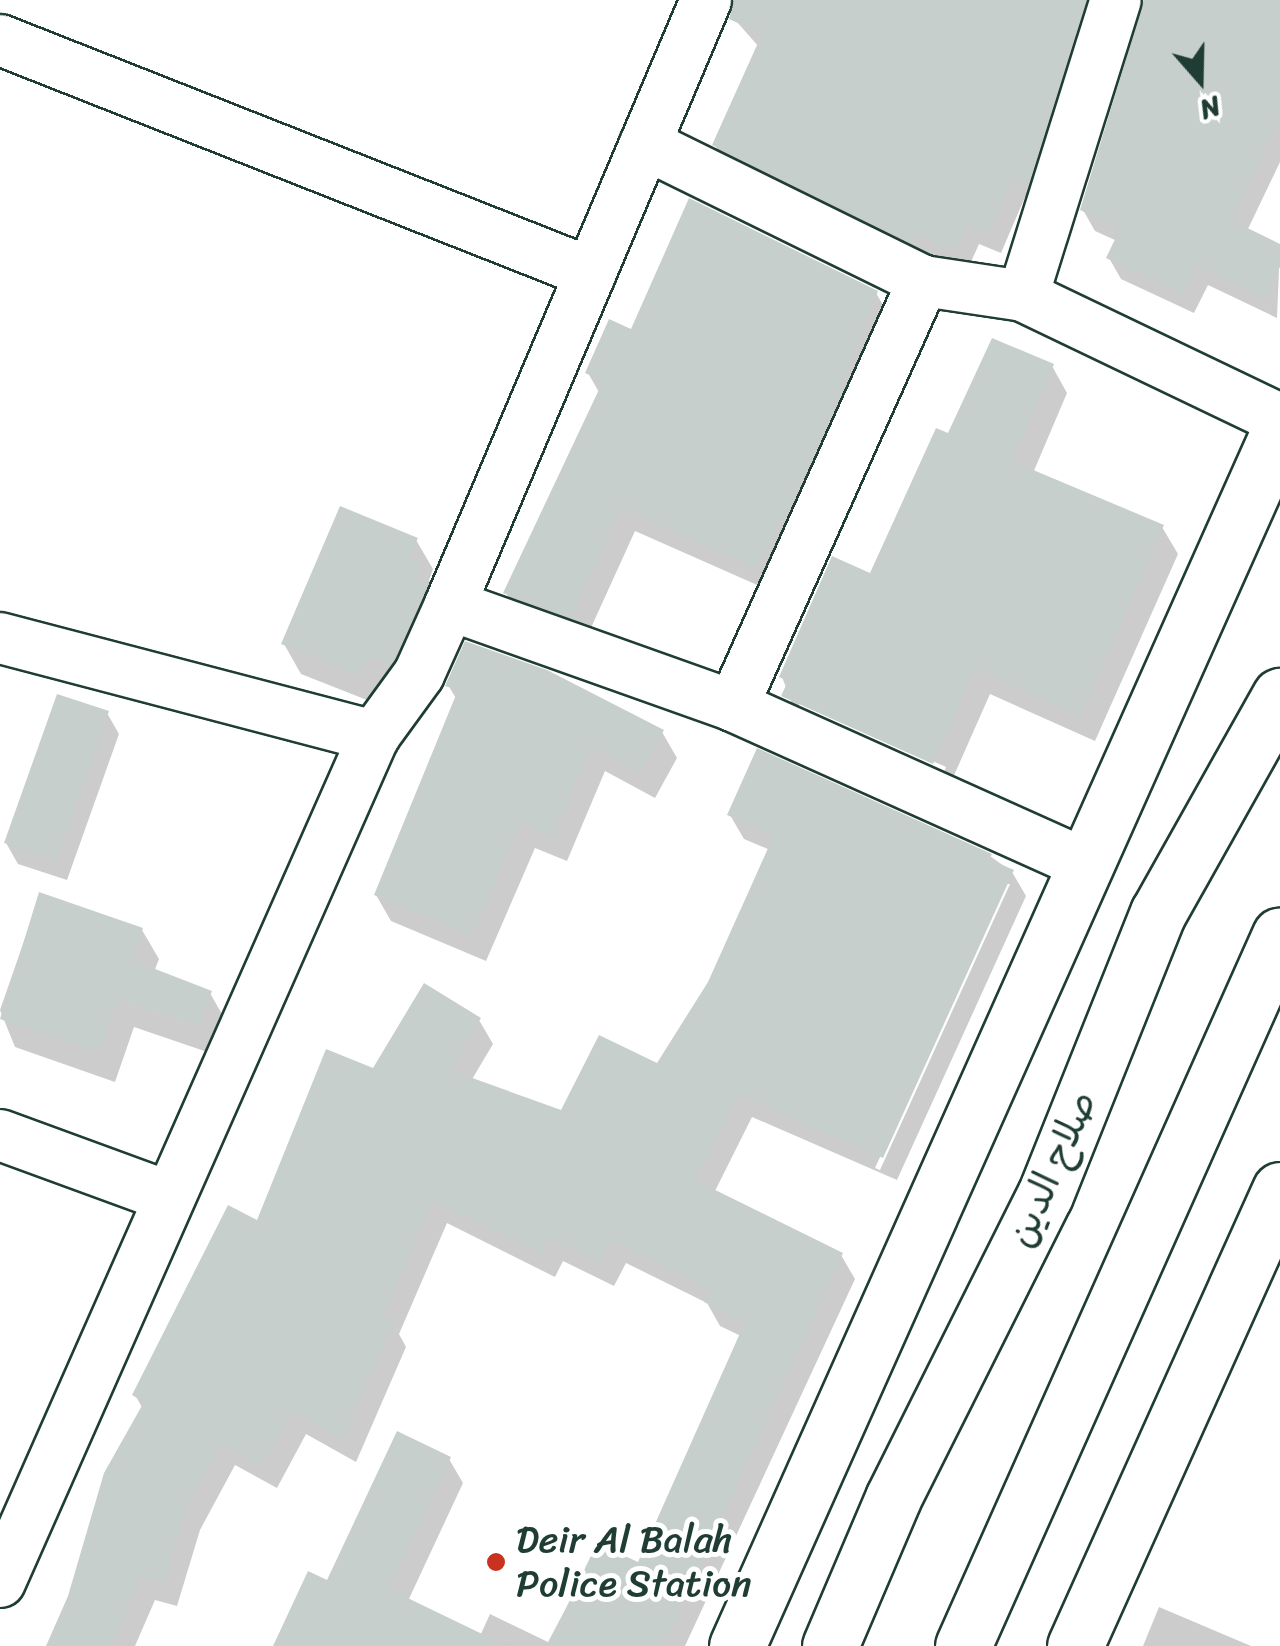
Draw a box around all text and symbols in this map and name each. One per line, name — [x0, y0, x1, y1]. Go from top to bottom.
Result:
north arrow — [1150, 30, 1250, 130]
text: N — [1193, 82, 1228, 135]
street label: صلاح الدين — [997, 1084, 1107, 1254]
place label: Deir Al Balah Police Station — [516, 1517, 753, 1606]
marker: Deir Al Balah Police Station — [485, 1551, 507, 1573]

